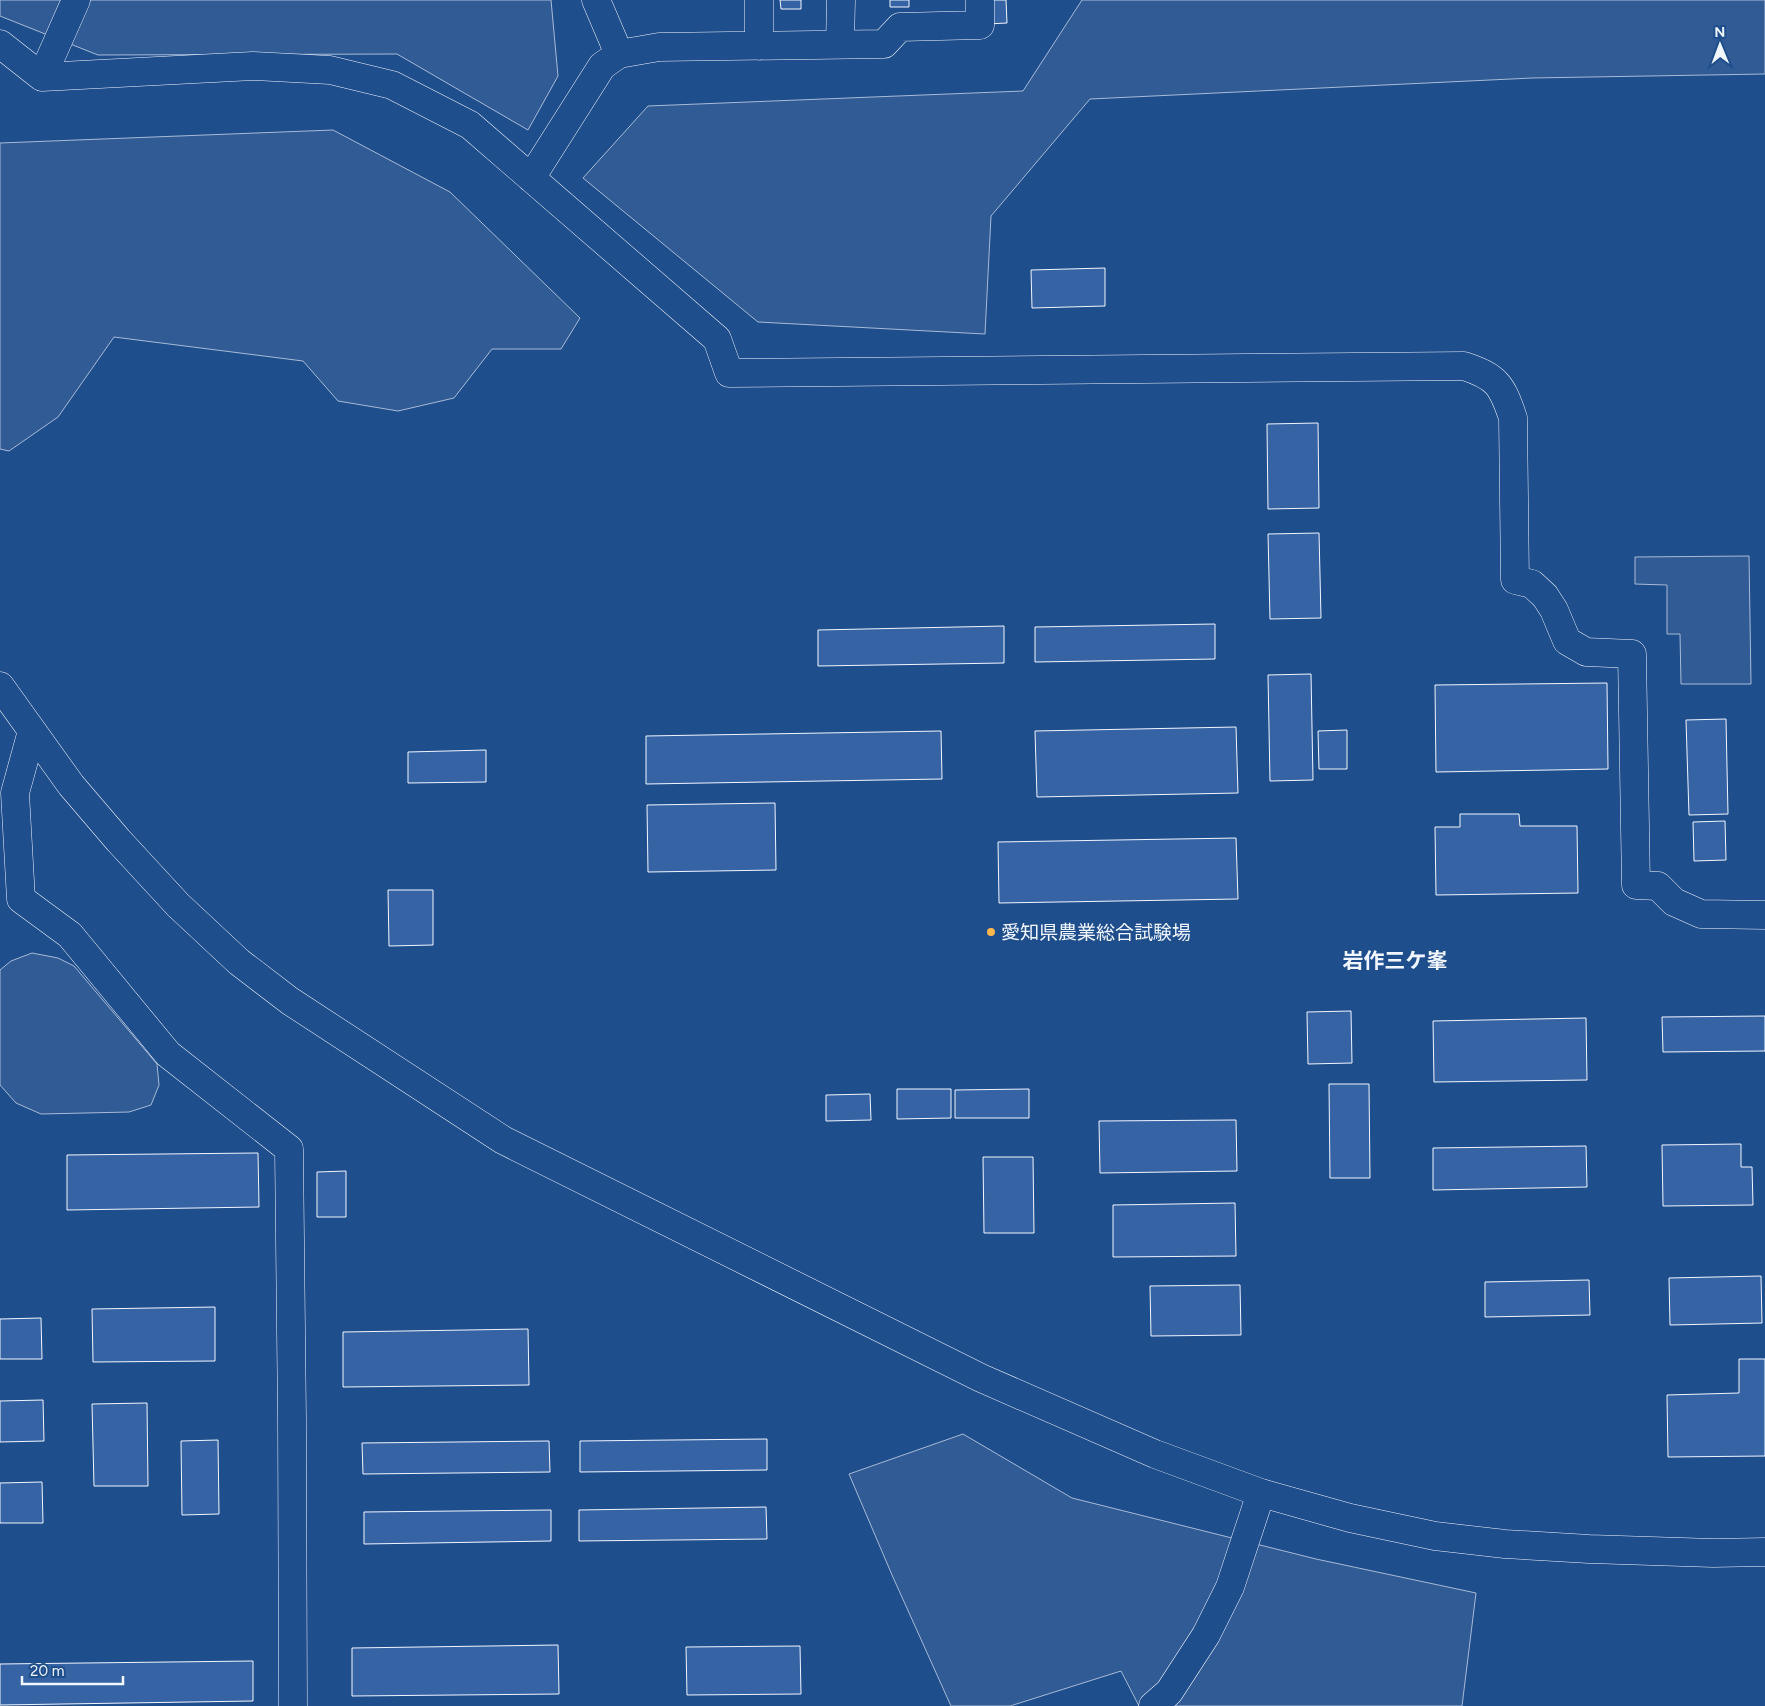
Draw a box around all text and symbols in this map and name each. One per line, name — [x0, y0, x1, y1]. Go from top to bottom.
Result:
north arrow — [1695, 20, 1745, 70]
text: N — [1714, 24, 1725, 41]
place label: 愛知県農業総合試験場 — [1001, 921, 1191, 944]
marker: 愛知県農業総合試験場 — [985, 926, 997, 938]
district label: 岩作三ケ峯 — [1343, 948, 1448, 973]
scale bar — [22, 1654, 124, 1686]
text: 20 m — [30, 1662, 64, 1680]

